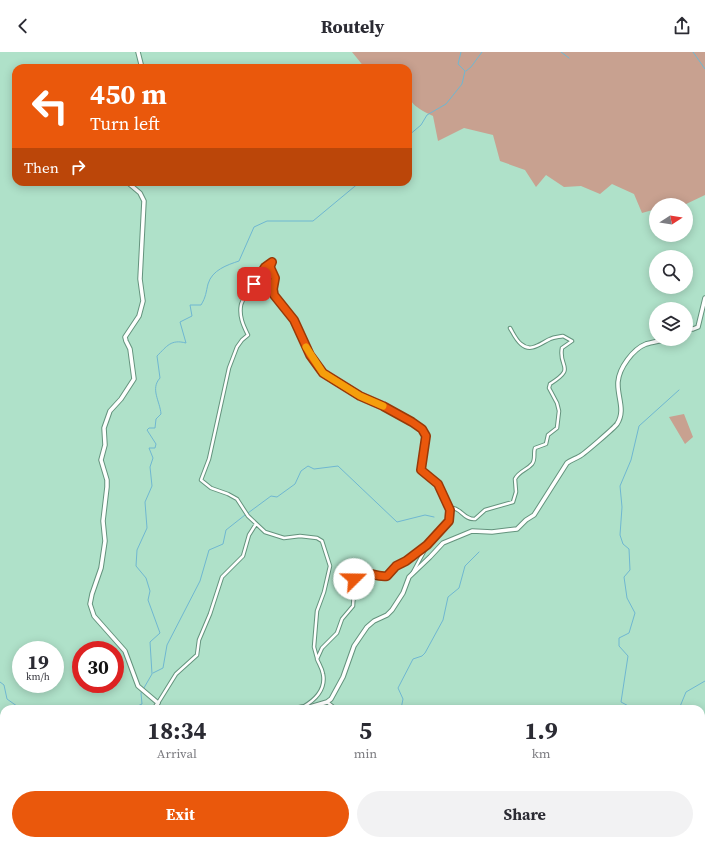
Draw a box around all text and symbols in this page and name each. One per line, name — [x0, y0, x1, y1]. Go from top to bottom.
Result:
text: Routely — [321, 14, 384, 39]
icon: back — [12, 15, 34, 37]
icon: share — [671, 15, 693, 37]
text: 450 m — [90, 75, 167, 113]
icon: left — [24, 80, 76, 132]
text: Turn left — [90, 111, 160, 136]
icon: right — [67, 156, 89, 178]
text: Then — [24, 157, 59, 178]
north arrow — [649, 198, 693, 242]
map controls — [649, 198, 693, 346]
button: search — [649, 250, 693, 294]
pin — [237, 267, 271, 301]
icon: arrive — [243, 273, 265, 295]
button: layers — [649, 302, 693, 346]
position arrow — [333, 558, 375, 600]
speed limit sign: 30 — [72, 641, 124, 693]
text: 19 — [27, 648, 49, 676]
text: km/h — [26, 670, 50, 683]
text: 18:34 — [147, 714, 207, 747]
text: 5 — [359, 714, 372, 747]
text: 1.9 — [525, 714, 558, 747]
text: Arrival — [157, 745, 197, 762]
text: min — [354, 745, 377, 762]
text: km — [532, 745, 551, 762]
button: Exit — [12, 791, 349, 837]
button: Share — [357, 791, 693, 837]

